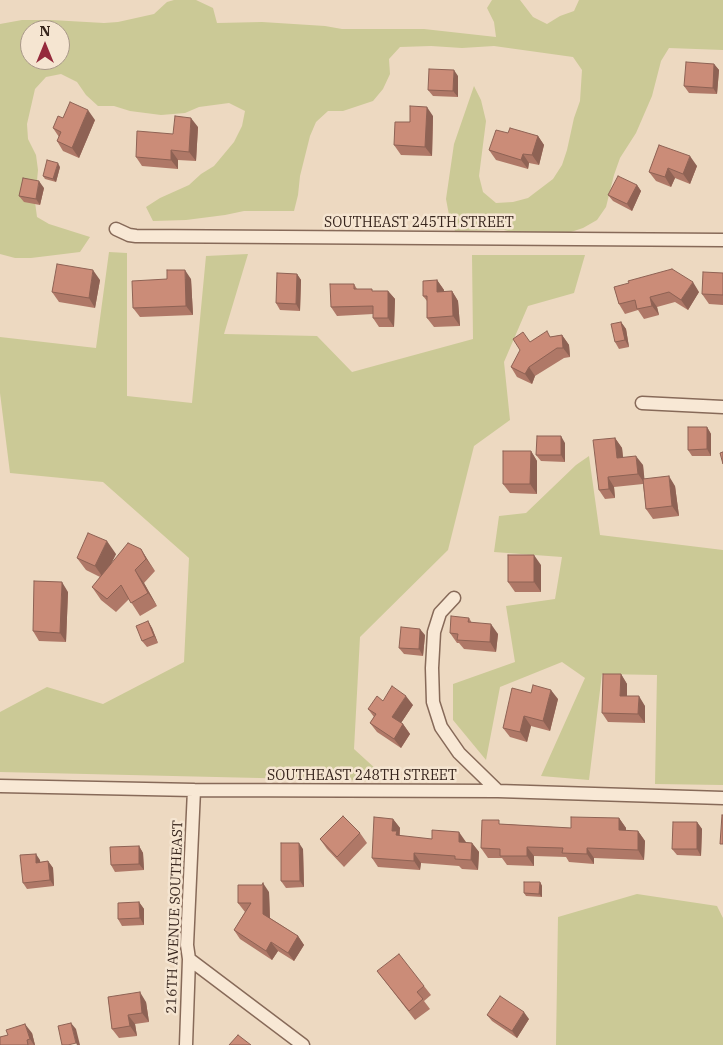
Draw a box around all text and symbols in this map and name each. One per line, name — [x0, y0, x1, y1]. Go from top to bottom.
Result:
north arrow — [20, 20, 70, 70]
text: N — [39, 22, 51, 40]
street label: SOUTHEAST 245TH STREET — [324, 215, 514, 231]
street label: SOUTHEAST 248TH STREET — [267, 768, 457, 784]
street label: 216TH AVENUE SOUTHEAST — [163, 820, 187, 1014]

